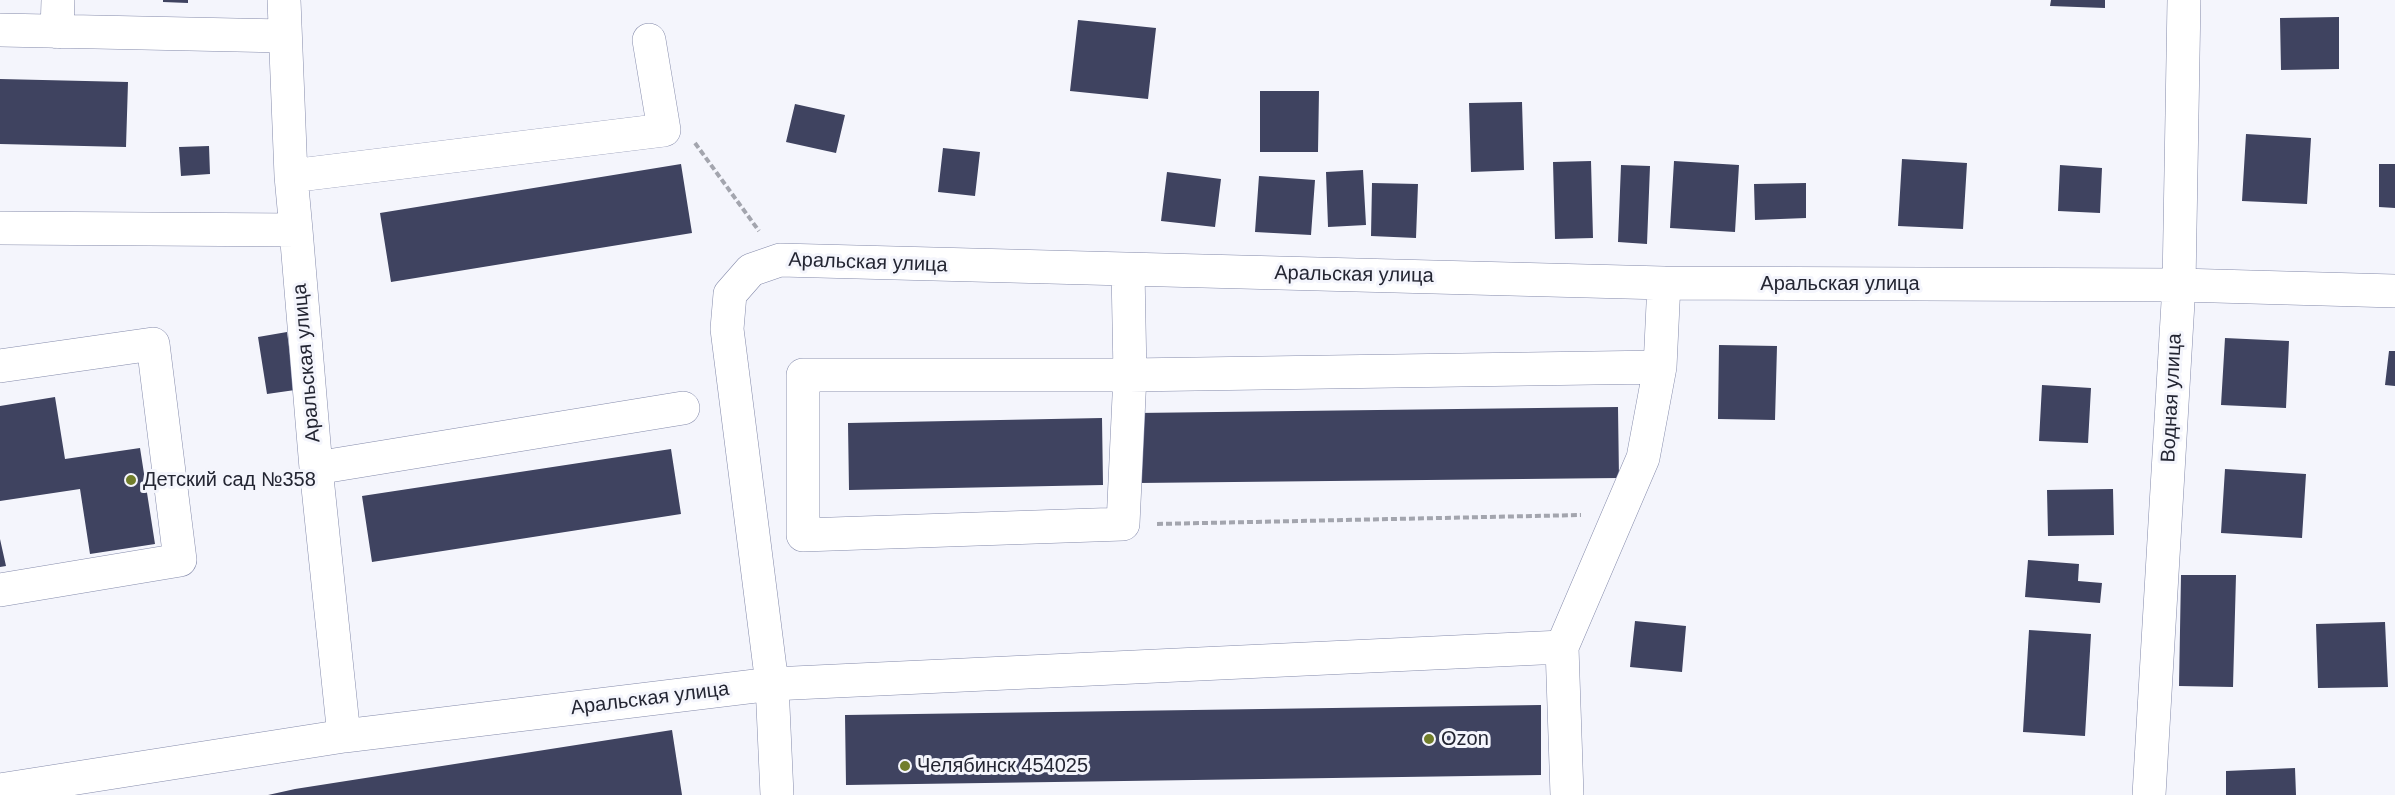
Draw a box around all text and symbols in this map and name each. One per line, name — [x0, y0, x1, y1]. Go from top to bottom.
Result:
street label: Аральская улица — [788, 248, 948, 278]
street label: Аральская улица — [1274, 262, 1434, 288]
street label: Аральская улица — [1760, 272, 1920, 296]
street label: Аральская улица — [288, 283, 326, 443]
street label: Водная улица — [2157, 333, 2187, 463]
place label: Детский сад №358 — [143, 468, 316, 492]
marker: Детский сад №358 — [124, 473, 138, 487]
street label: Аральская улица — [569, 677, 731, 721]
place label: Ozon — [1441, 727, 1489, 751]
marker: Ozon — [1422, 732, 1436, 746]
place label: Челябинск 454025 — [917, 754, 1088, 778]
marker: Челябинск 454025 — [898, 759, 912, 773]

